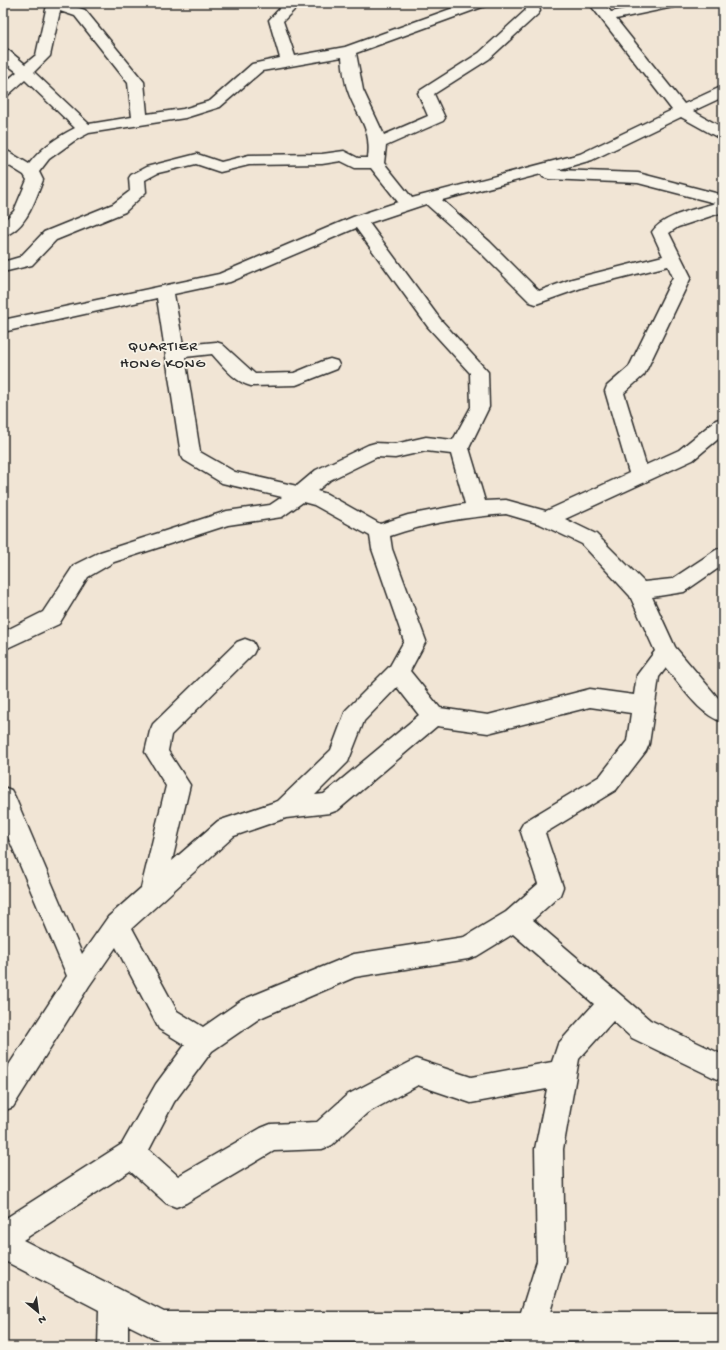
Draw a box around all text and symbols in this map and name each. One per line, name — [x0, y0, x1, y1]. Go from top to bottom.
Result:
district label: QUARTIER HONG KONG — [120, 338, 206, 373]
north arrow — [18, 1292, 58, 1332]
text: N — [36, 1312, 48, 1326]

